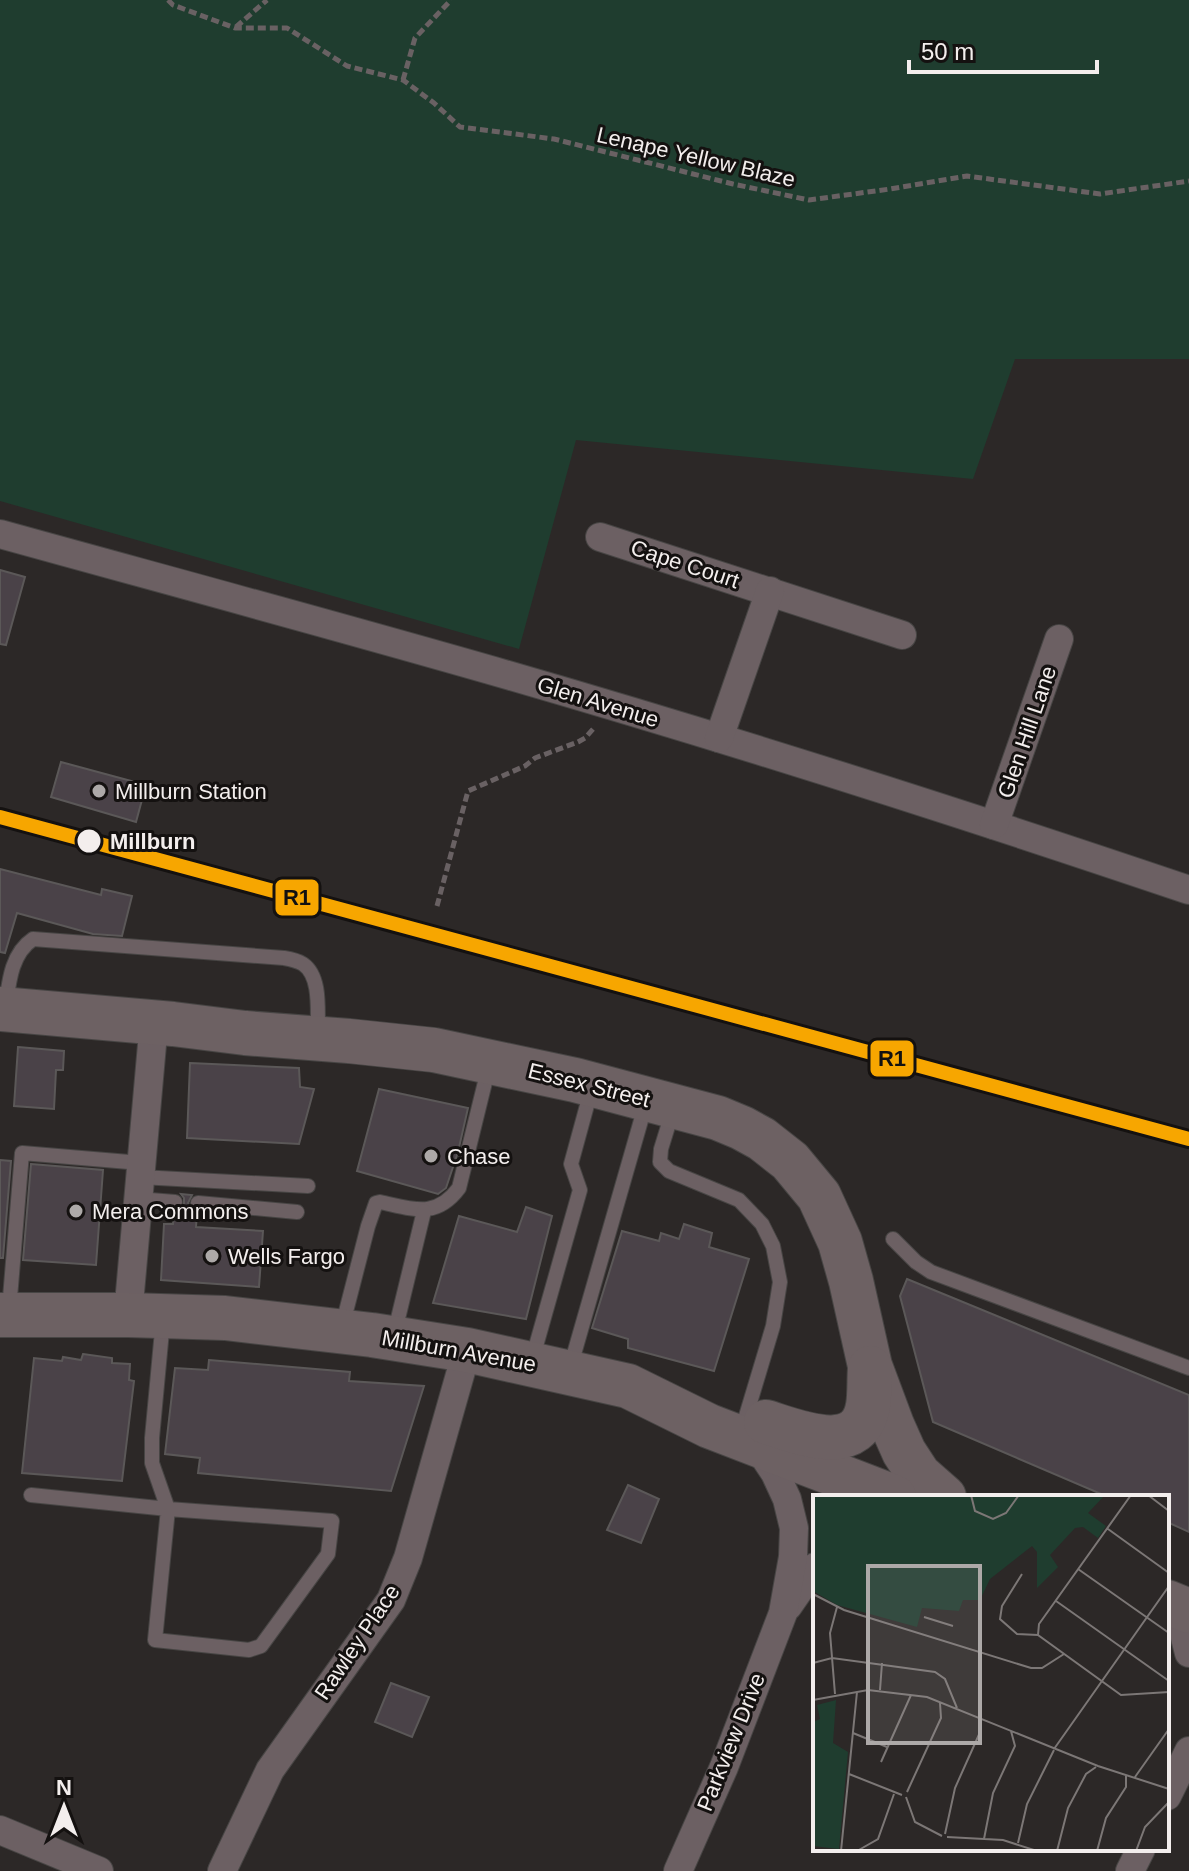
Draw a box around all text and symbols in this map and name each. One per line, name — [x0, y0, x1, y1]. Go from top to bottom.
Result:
scale bar — [909, 24, 1097, 74]
text: 50 m — [921, 38, 974, 65]
street label: Lenape Yellow Blaze — [594, 122, 798, 192]
street label: Cape Court — [628, 535, 742, 593]
street label: Glen Hill Lane — [993, 663, 1061, 801]
street label: Glen Avenue — [534, 672, 662, 732]
place label: Millburn Station — [115, 779, 267, 804]
marker: Millburn Station — [90, 782, 108, 800]
marker: Millburn — [75, 827, 103, 855]
place label: Millburn — [110, 829, 196, 854]
line badge: R1 — [274, 878, 320, 917]
text: R1 — [283, 885, 311, 910]
line badge: R1 — [869, 1039, 915, 1078]
text: R1 — [878, 1046, 906, 1071]
street label: Essex Street — [525, 1058, 653, 1112]
place label: Chase — [447, 1144, 511, 1169]
marker: Chase — [422, 1147, 440, 1165]
place label: Mera Commons — [92, 1199, 248, 1224]
marker: Mera Commons — [67, 1202, 85, 1220]
place label: Wells Fargo — [228, 1244, 345, 1269]
marker: Wells Fargo — [203, 1247, 221, 1265]
street label: Millburn Avenue — [380, 1325, 538, 1377]
inset map — [813, 1495, 1169, 1851]
street label: Rawley Place — [309, 1580, 405, 1704]
street label: Parkview Drive — [692, 1669, 770, 1815]
north arrow — [24, 1767, 104, 1847]
text: N — [56, 1775, 72, 1800]

